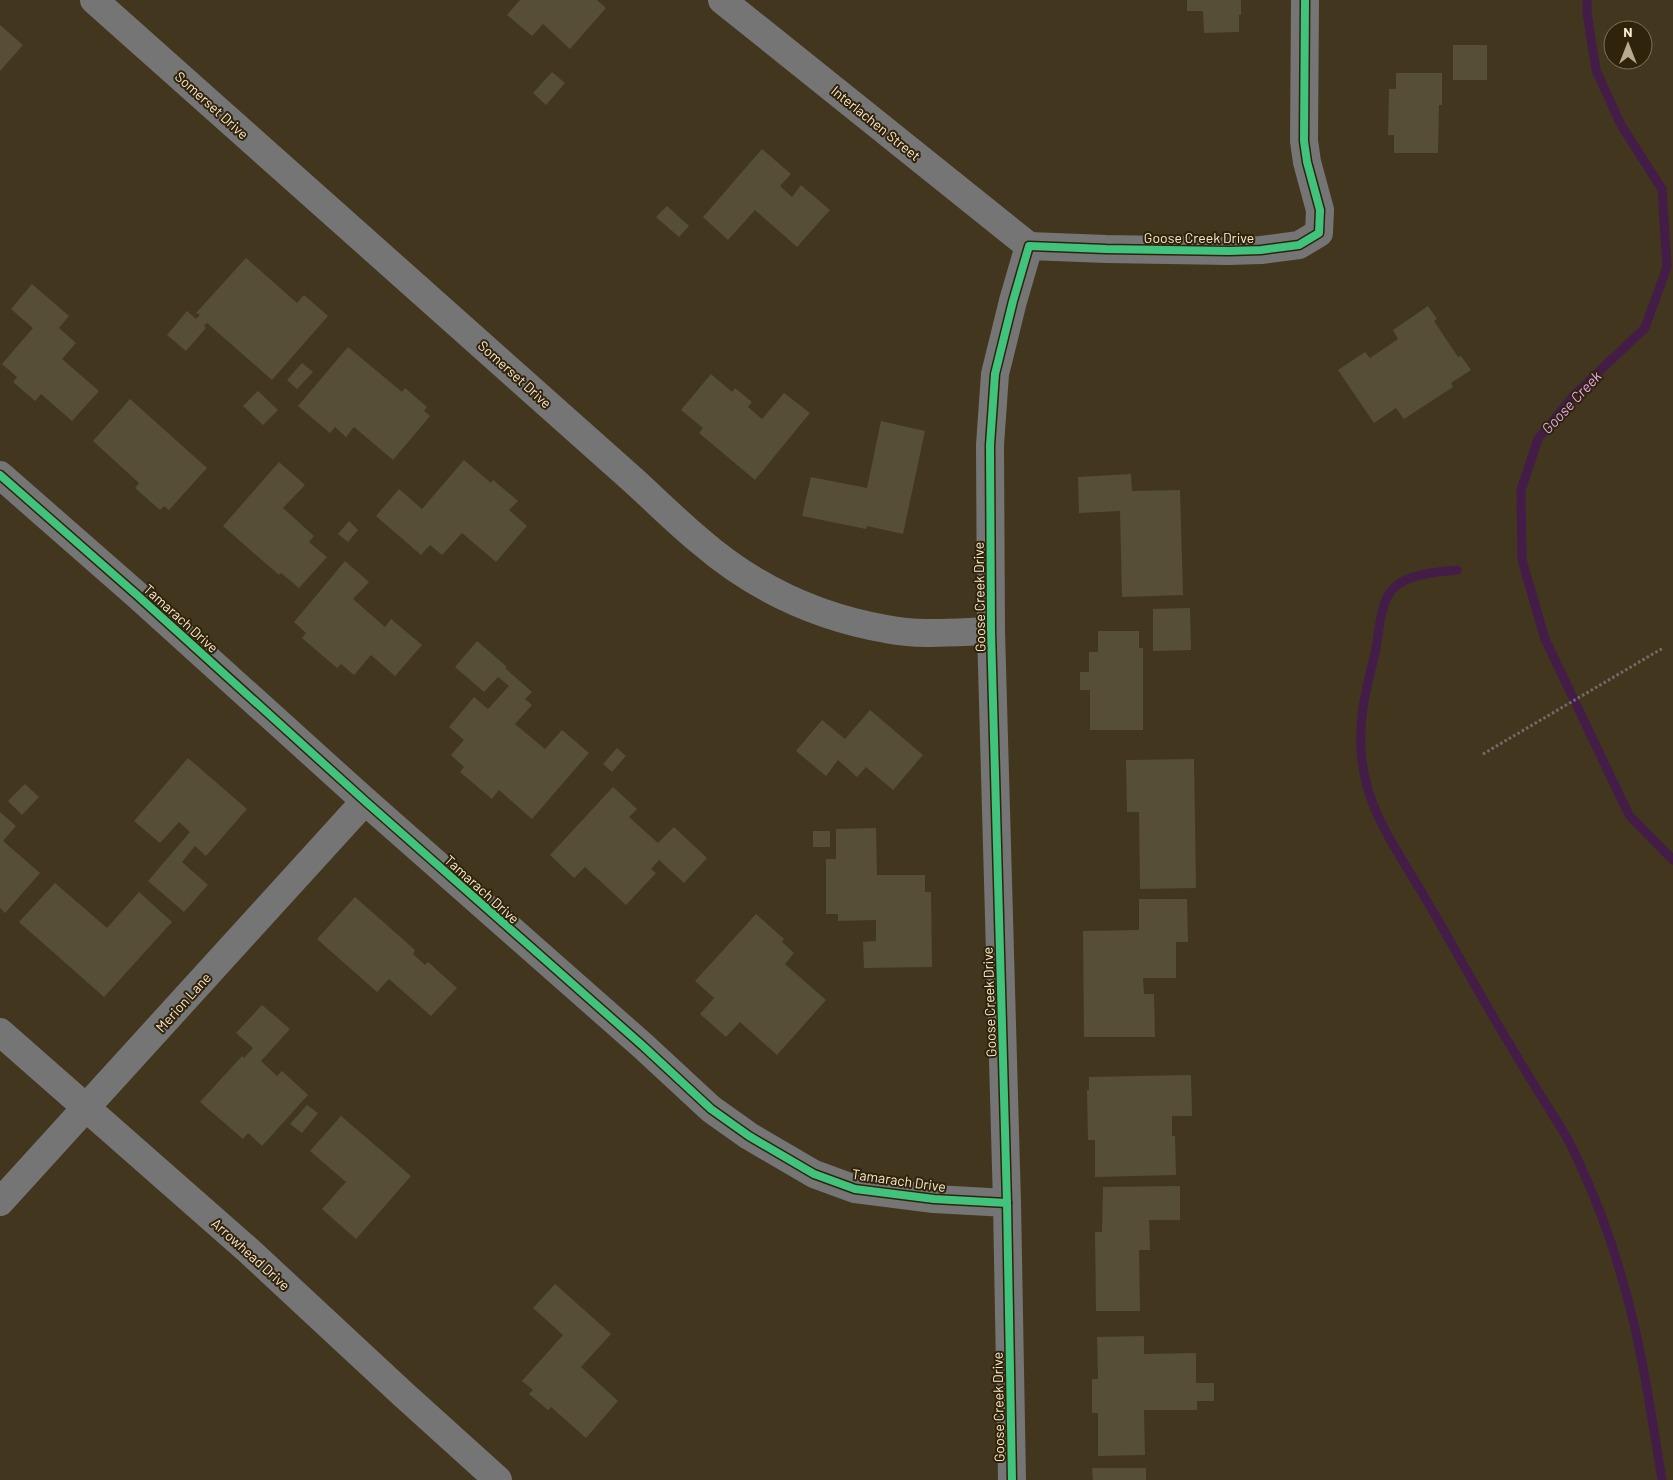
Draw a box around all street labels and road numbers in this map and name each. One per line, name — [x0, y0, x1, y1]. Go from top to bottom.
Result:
street label: Somerset Drive — [172, 68, 252, 142]
street label: Interlachen Street — [828, 82, 924, 164]
street label: Goose Creek Drive — [1144, 229, 1254, 246]
street label: Somerset Drive — [475, 337, 555, 411]
street label: Goose Creek Drive — [970, 542, 988, 652]
street label: Tamarach Drive — [140, 580, 222, 656]
street label: Tamarach Drive — [441, 851, 523, 927]
street label: Goose Creek Drive — [979, 947, 999, 1057]
street label: Merion Lane — [152, 969, 214, 1035]
street label: Tamarach Drive — [851, 1165, 947, 1195]
street label: Arrowhead Drive — [208, 1214, 294, 1294]
street label: Goose Creek Drive — [989, 1352, 1007, 1462]

